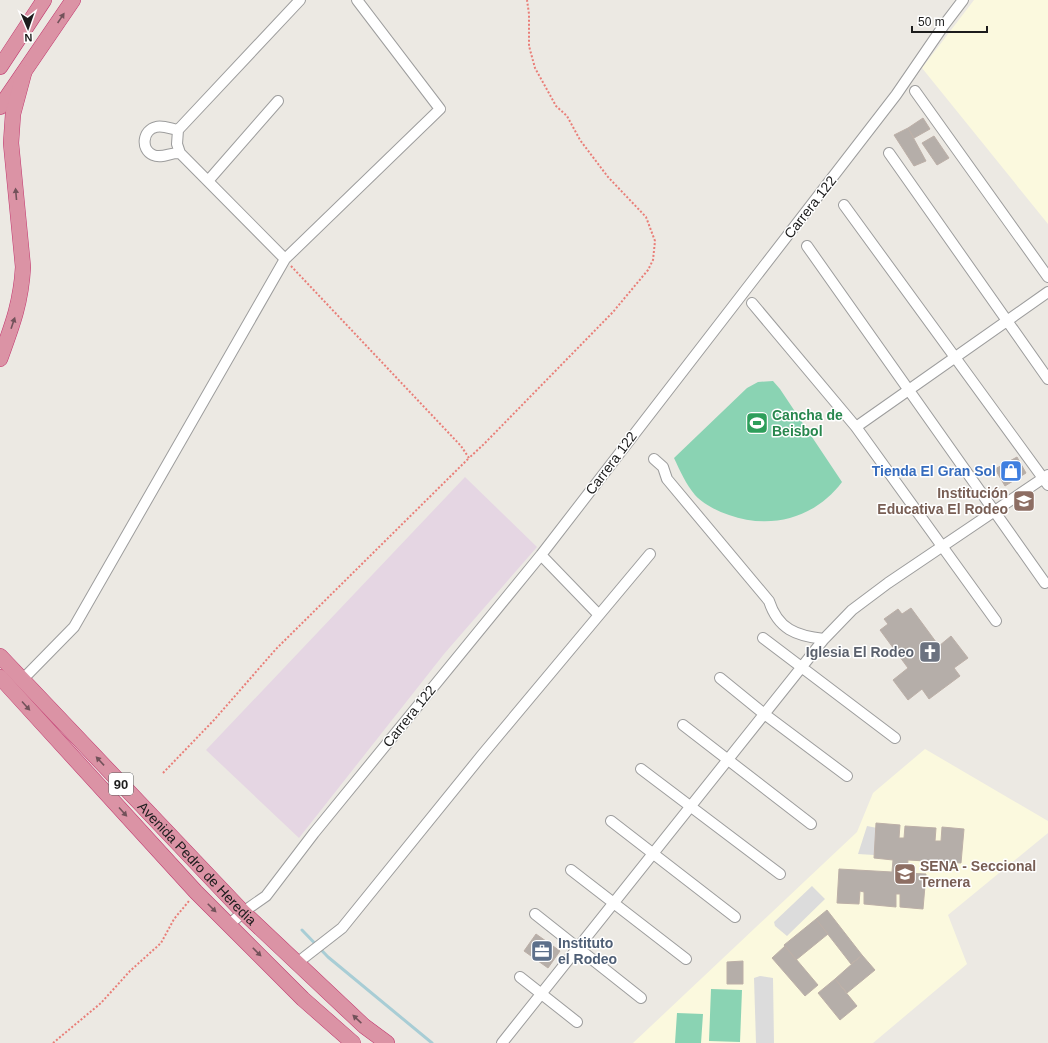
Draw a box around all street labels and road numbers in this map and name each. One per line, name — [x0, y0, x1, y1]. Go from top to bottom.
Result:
street label: Carrera 122 — [781, 172, 839, 241]
street label: Carrera 122 — [582, 428, 640, 498]
street label: Carrera 122 — [379, 682, 439, 750]
road number: 90 — [109, 773, 133, 795]
street label: Avenida Pedro de Heredia — [135, 798, 260, 928]

